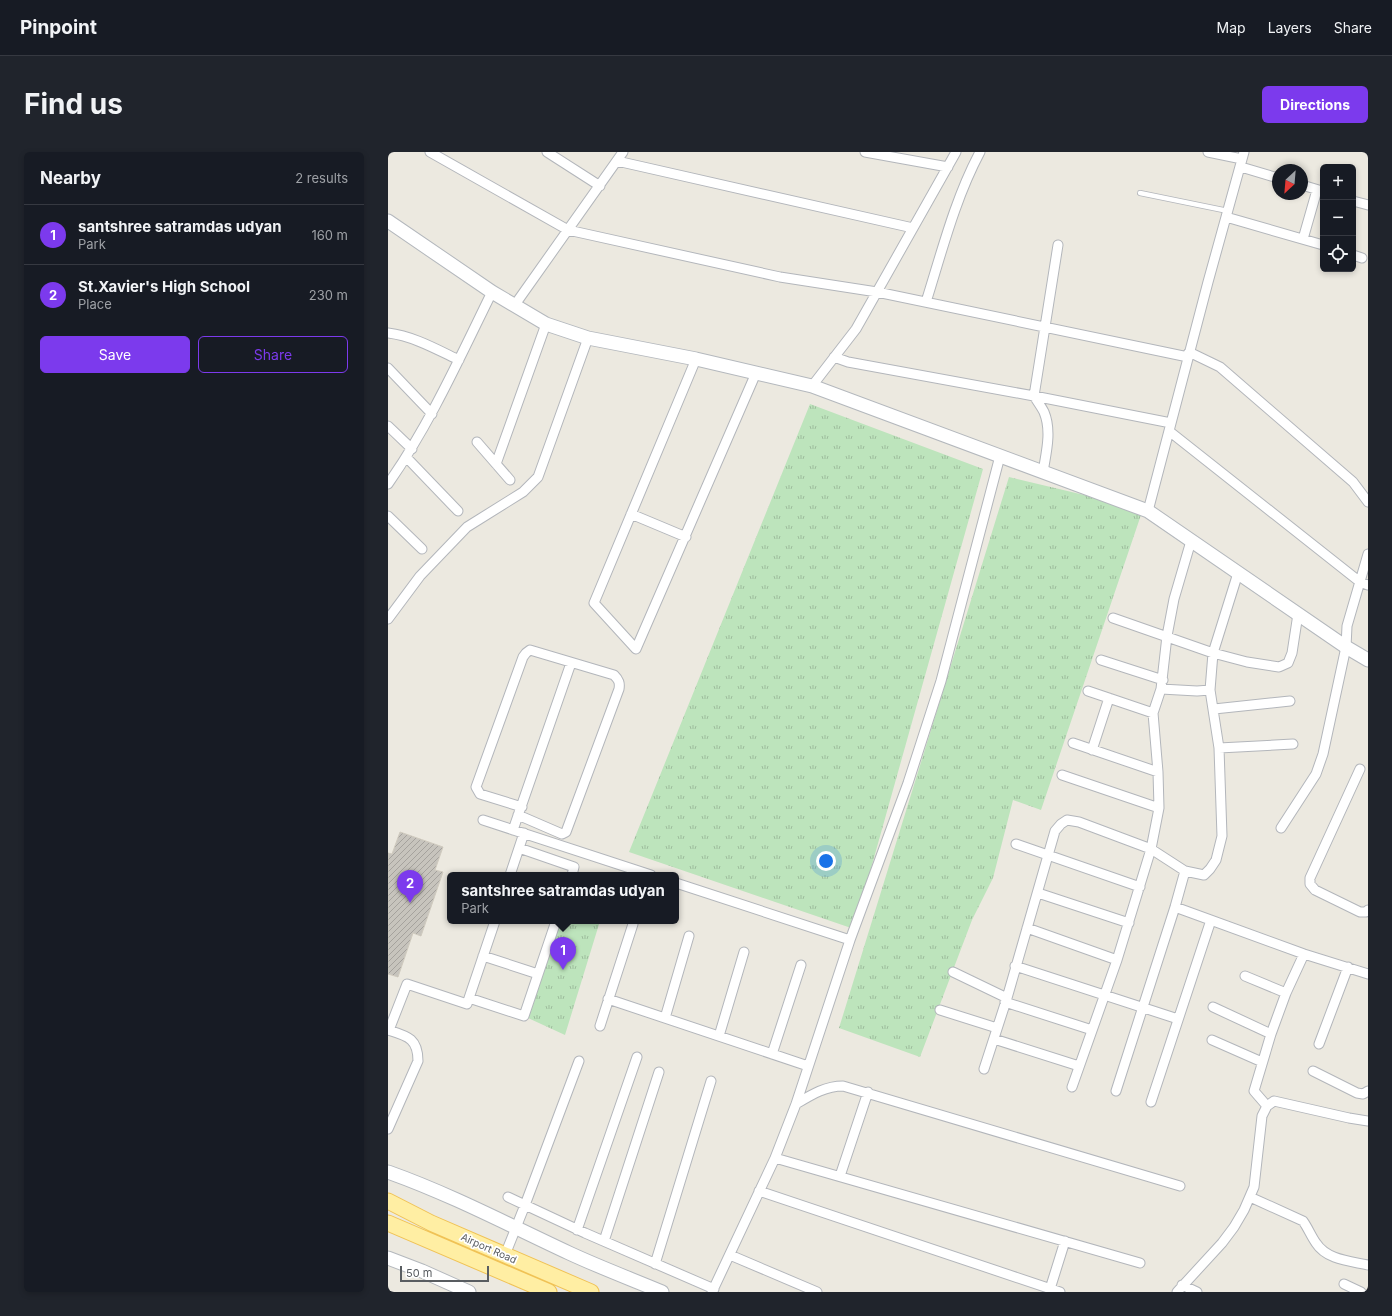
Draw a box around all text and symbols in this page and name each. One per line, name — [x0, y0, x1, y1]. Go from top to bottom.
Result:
text: Pinpoint — [20, 16, 97, 39]
text: Map — [1217, 19, 1246, 36]
text: Layers — [1268, 19, 1312, 36]
text: Share — [1334, 19, 1372, 36]
button: Directions — [1262, 86, 1368, 123]
text: Find us — [24, 87, 123, 121]
north arrow — [1272, 164, 1308, 200]
map controls — [1320, 164, 1356, 272]
button: + — [1320, 164, 1356, 200]
text: Nearby — [40, 168, 101, 188]
text: 2 results — [295, 170, 348, 186]
button: − — [1320, 200, 1356, 236]
text: santshree satramdas udyan — [78, 217, 282, 236]
text: 1 — [50, 227, 56, 243]
text: 160 m — [311, 227, 348, 243]
text: Park — [78, 236, 106, 252]
button: locate — [1320, 236, 1356, 272]
text: St.Xavier's High School — [78, 277, 250, 296]
text: 2 — [49, 287, 57, 303]
text: 230 m — [309, 287, 348, 303]
text: Place — [78, 296, 112, 312]
button: Save — [40, 336, 190, 373]
button: Share — [198, 336, 348, 373]
your location — [816, 851, 836, 871]
pin: 2 — [397, 870, 423, 903]
popup — [447, 872, 679, 924]
text: santshree satramdas udyan — [461, 881, 665, 900]
text: Park — [461, 900, 489, 916]
pin: 1 — [550, 937, 576, 970]
street label: Airport Road — [459, 1230, 519, 1266]
scale bar — [400, 1264, 489, 1283]
text: 50 m — [406, 1266, 432, 1280]

